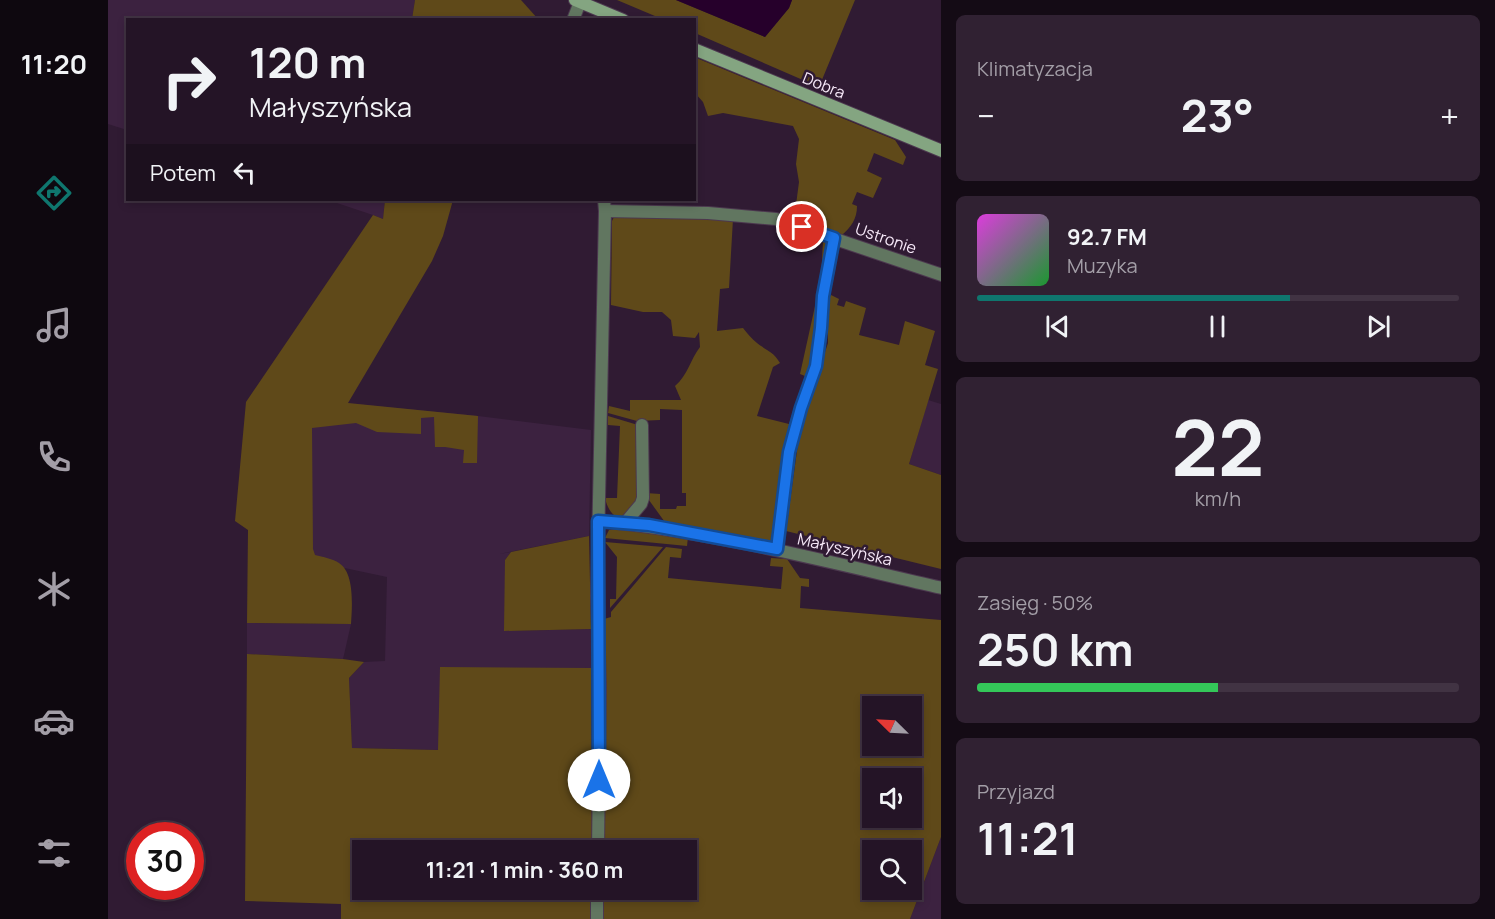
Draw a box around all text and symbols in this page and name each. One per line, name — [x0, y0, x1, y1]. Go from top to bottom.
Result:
text: 120 m — [249, 33, 366, 91]
icon: right — [150, 42, 228, 120]
text: 11:20 — [21, 45, 87, 82]
text: Klimatyzacja — [977, 55, 1093, 82]
street label: Dobra — [799, 67, 849, 103]
text: 23° — [1181, 84, 1254, 146]
text: Małyszyńska — [249, 88, 412, 125]
text: − — [977, 93, 995, 138]
text: + — [1440, 93, 1459, 138]
icon: left — [228, 156, 261, 189]
text: Potem — [150, 158, 216, 188]
icon: directions — [33, 172, 75, 214]
pin — [776, 201, 827, 252]
icon: arrive — [785, 210, 818, 243]
street label: Ustronie — [852, 217, 920, 259]
text: 92.7 FM — [1067, 222, 1147, 252]
text: Muzyka — [1067, 252, 1138, 279]
icon: music — [33, 304, 75, 346]
icon: previous — [1041, 310, 1074, 343]
icon: pause — [1201, 310, 1234, 343]
icon: next — [1362, 310, 1395, 343]
text: 22 — [1172, 393, 1264, 499]
icon: phone — [33, 436, 75, 478]
text: km/h — [1195, 485, 1241, 512]
street label: Małyszyńska — [795, 527, 895, 571]
icon: climate — [33, 568, 75, 610]
text: Zasięg · 50% — [977, 589, 1093, 616]
text: 250 km — [977, 618, 1133, 680]
north arrow — [862, 696, 922, 756]
map controls — [862, 696, 922, 900]
icon: car — [33, 700, 75, 742]
position arrow — [567, 748, 631, 812]
button: sound — [862, 768, 922, 828]
text: Przyjazd — [977, 778, 1055, 805]
text: 11:21 — [977, 807, 1078, 869]
speed limit sign: 30 — [126, 822, 204, 900]
icon: filters — [33, 832, 75, 874]
button: search — [862, 840, 922, 900]
text: 11:21 · 1 min · 360 m — [426, 855, 623, 885]

